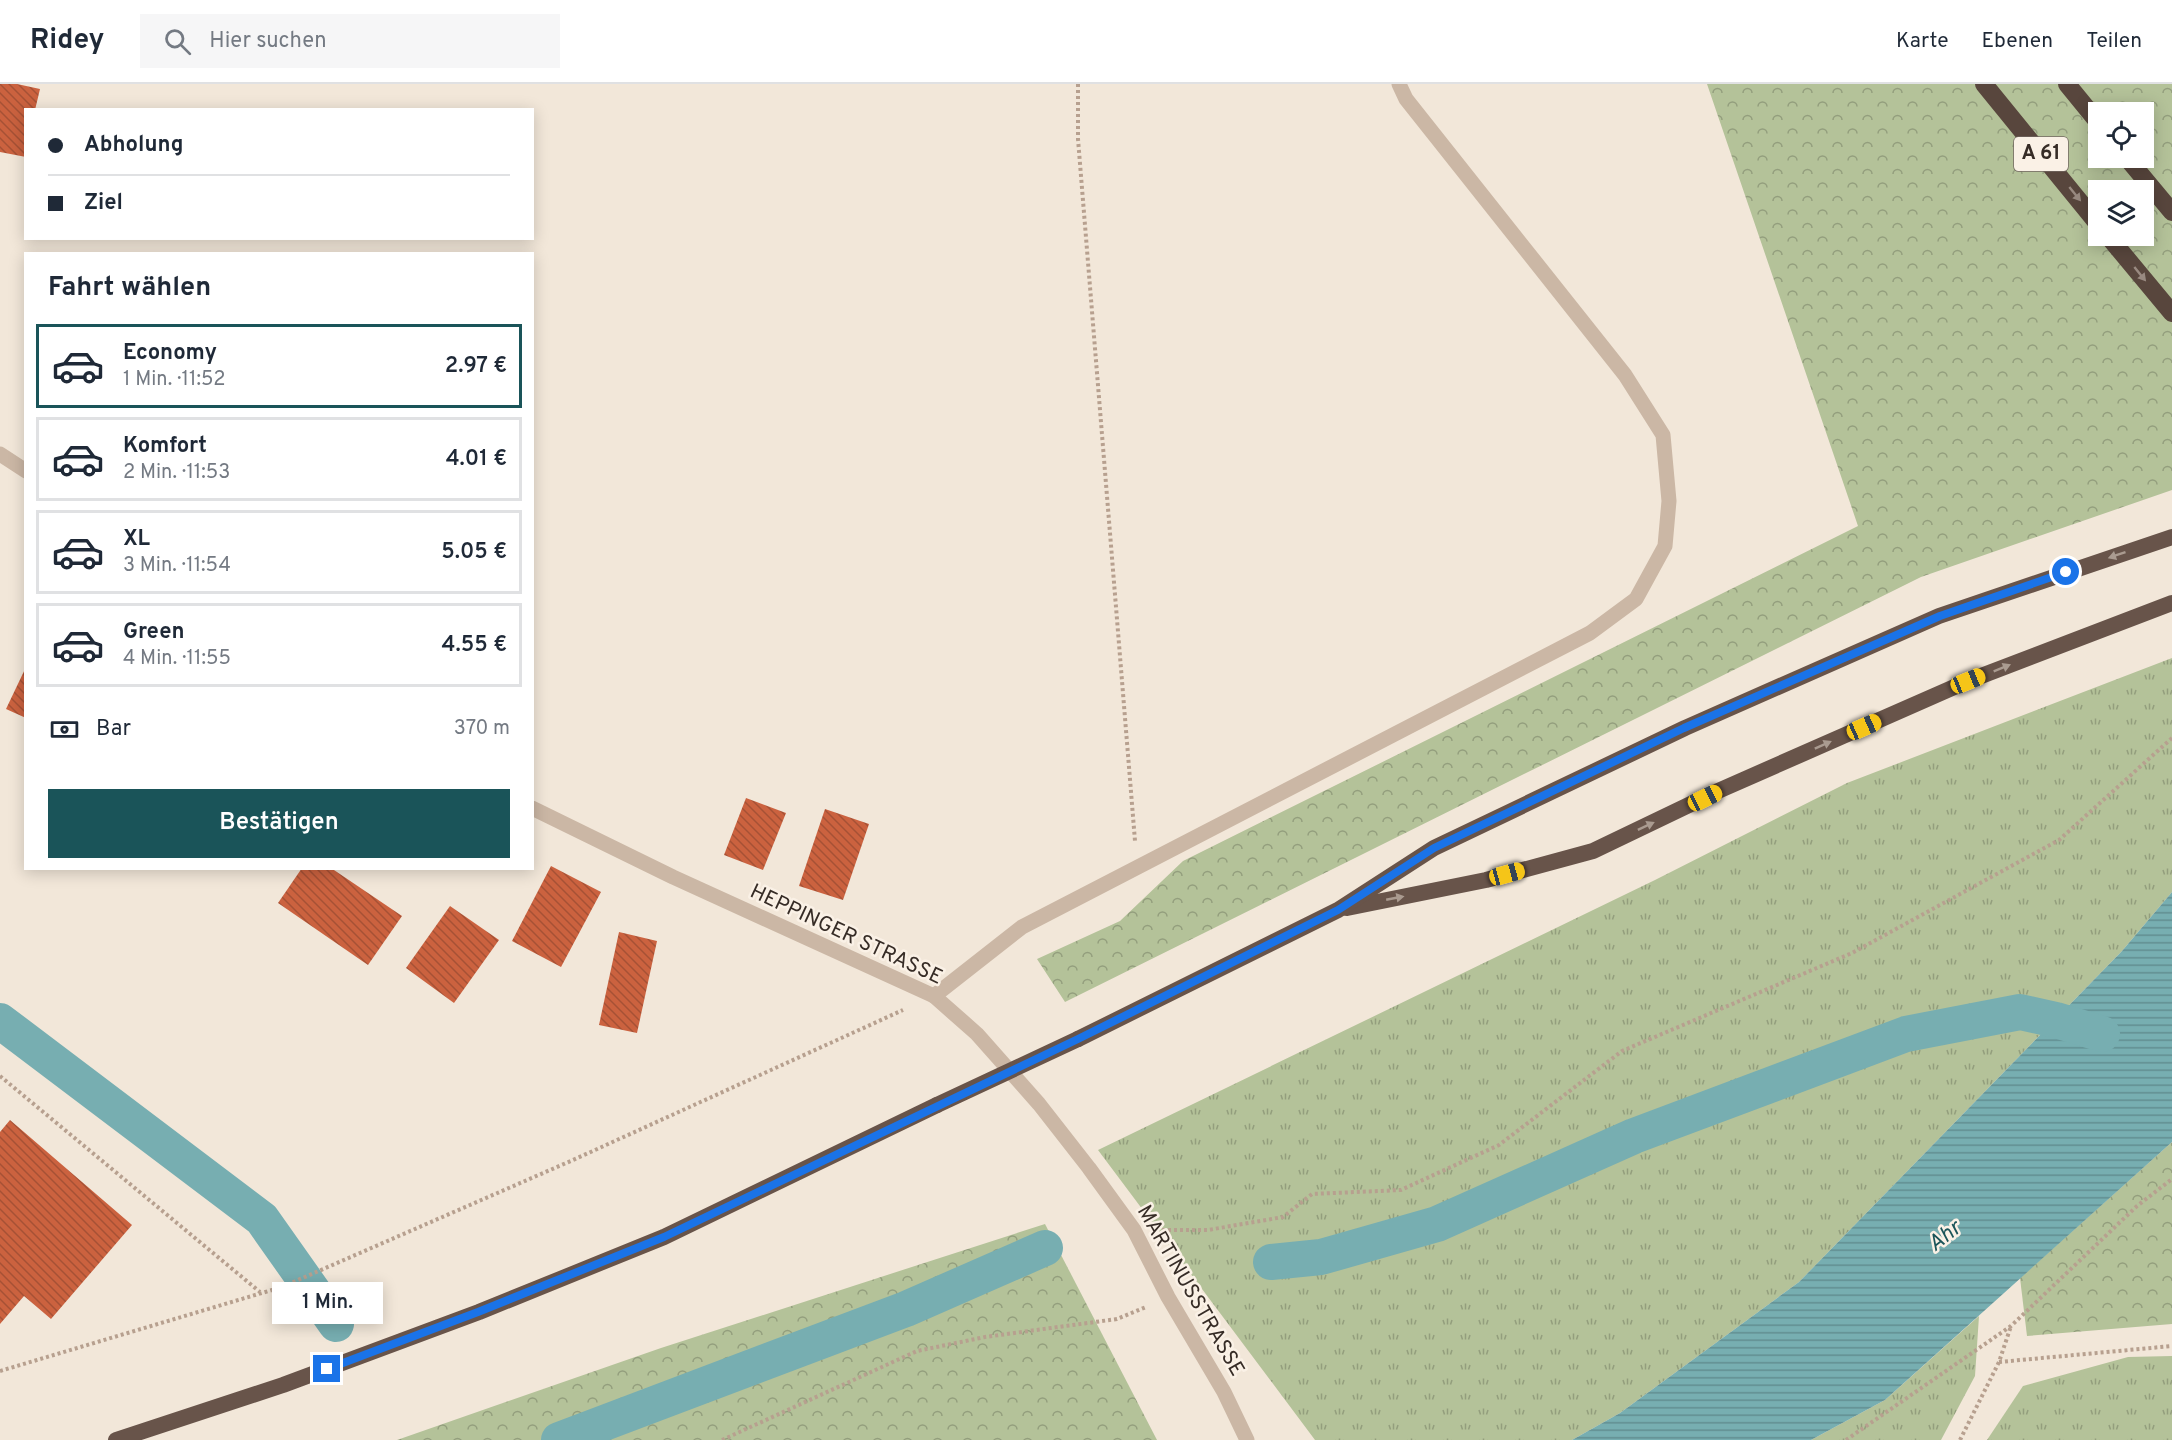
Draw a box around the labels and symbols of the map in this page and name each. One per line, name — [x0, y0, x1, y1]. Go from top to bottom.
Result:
road number: A 61 — [2014, 137, 2068, 171]
one-way arrow — [2068, 186, 2081, 202]
one-way arrow — [2134, 267, 2146, 282]
one-way arrow — [2108, 551, 2126, 561]
route start — [2052, 558, 2079, 585]
one-way arrow — [1993, 663, 2011, 672]
car — [1948, 666, 1988, 696]
car — [1844, 711, 1884, 743]
one-way arrow — [1815, 740, 1833, 750]
car — [1685, 782, 1725, 814]
one-way arrow — [1637, 821, 1654, 830]
car — [1487, 861, 1527, 887]
street label: HEPPINGER STRASSE — [745, 879, 947, 991]
one-way arrow — [1386, 893, 1405, 902]
street label: MARTINUSSTRASSE — [1130, 1201, 1250, 1381]
water label: Ahr — [1923, 1215, 1968, 1258]
callout: 1 Min. — [272, 1282, 382, 1324]
route end — [313, 1355, 340, 1382]

